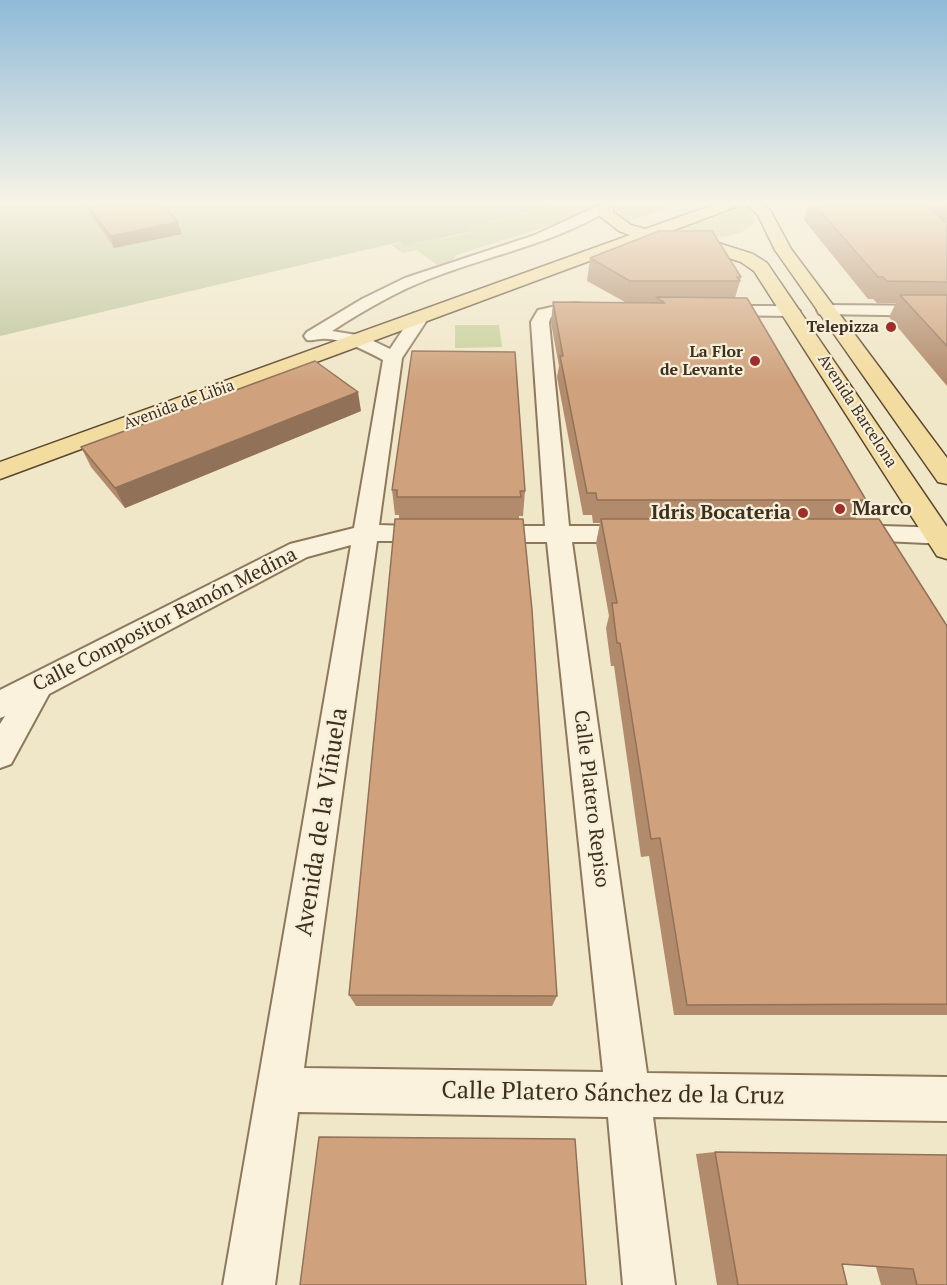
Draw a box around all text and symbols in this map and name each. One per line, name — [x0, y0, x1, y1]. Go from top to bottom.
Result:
place label: Telepizza — [807, 317, 879, 337]
marker: Telepizza — [884, 320, 898, 334]
place label: La Flor de Levante — [660, 342, 743, 380]
street label: Avenida Barcelona — [813, 351, 901, 471]
marker: La Flor de Levante — [748, 354, 762, 368]
street label: Avenida de Libia — [121, 376, 237, 434]
place label: Marco — [852, 497, 912, 521]
place label: Idris Bocateria — [651, 501, 791, 525]
marker: Marco — [833, 502, 847, 516]
marker: Idris Bocateria — [796, 506, 810, 520]
street label: Calle Compositor Ramón Medina — [29, 543, 301, 697]
street label: Avenida de la Viñuela — [290, 706, 354, 938]
street label: Calle Platero Repiso — [568, 709, 614, 889]
street label: Calle Platero Sánchez de la Cruz — [441, 1077, 785, 1111]

